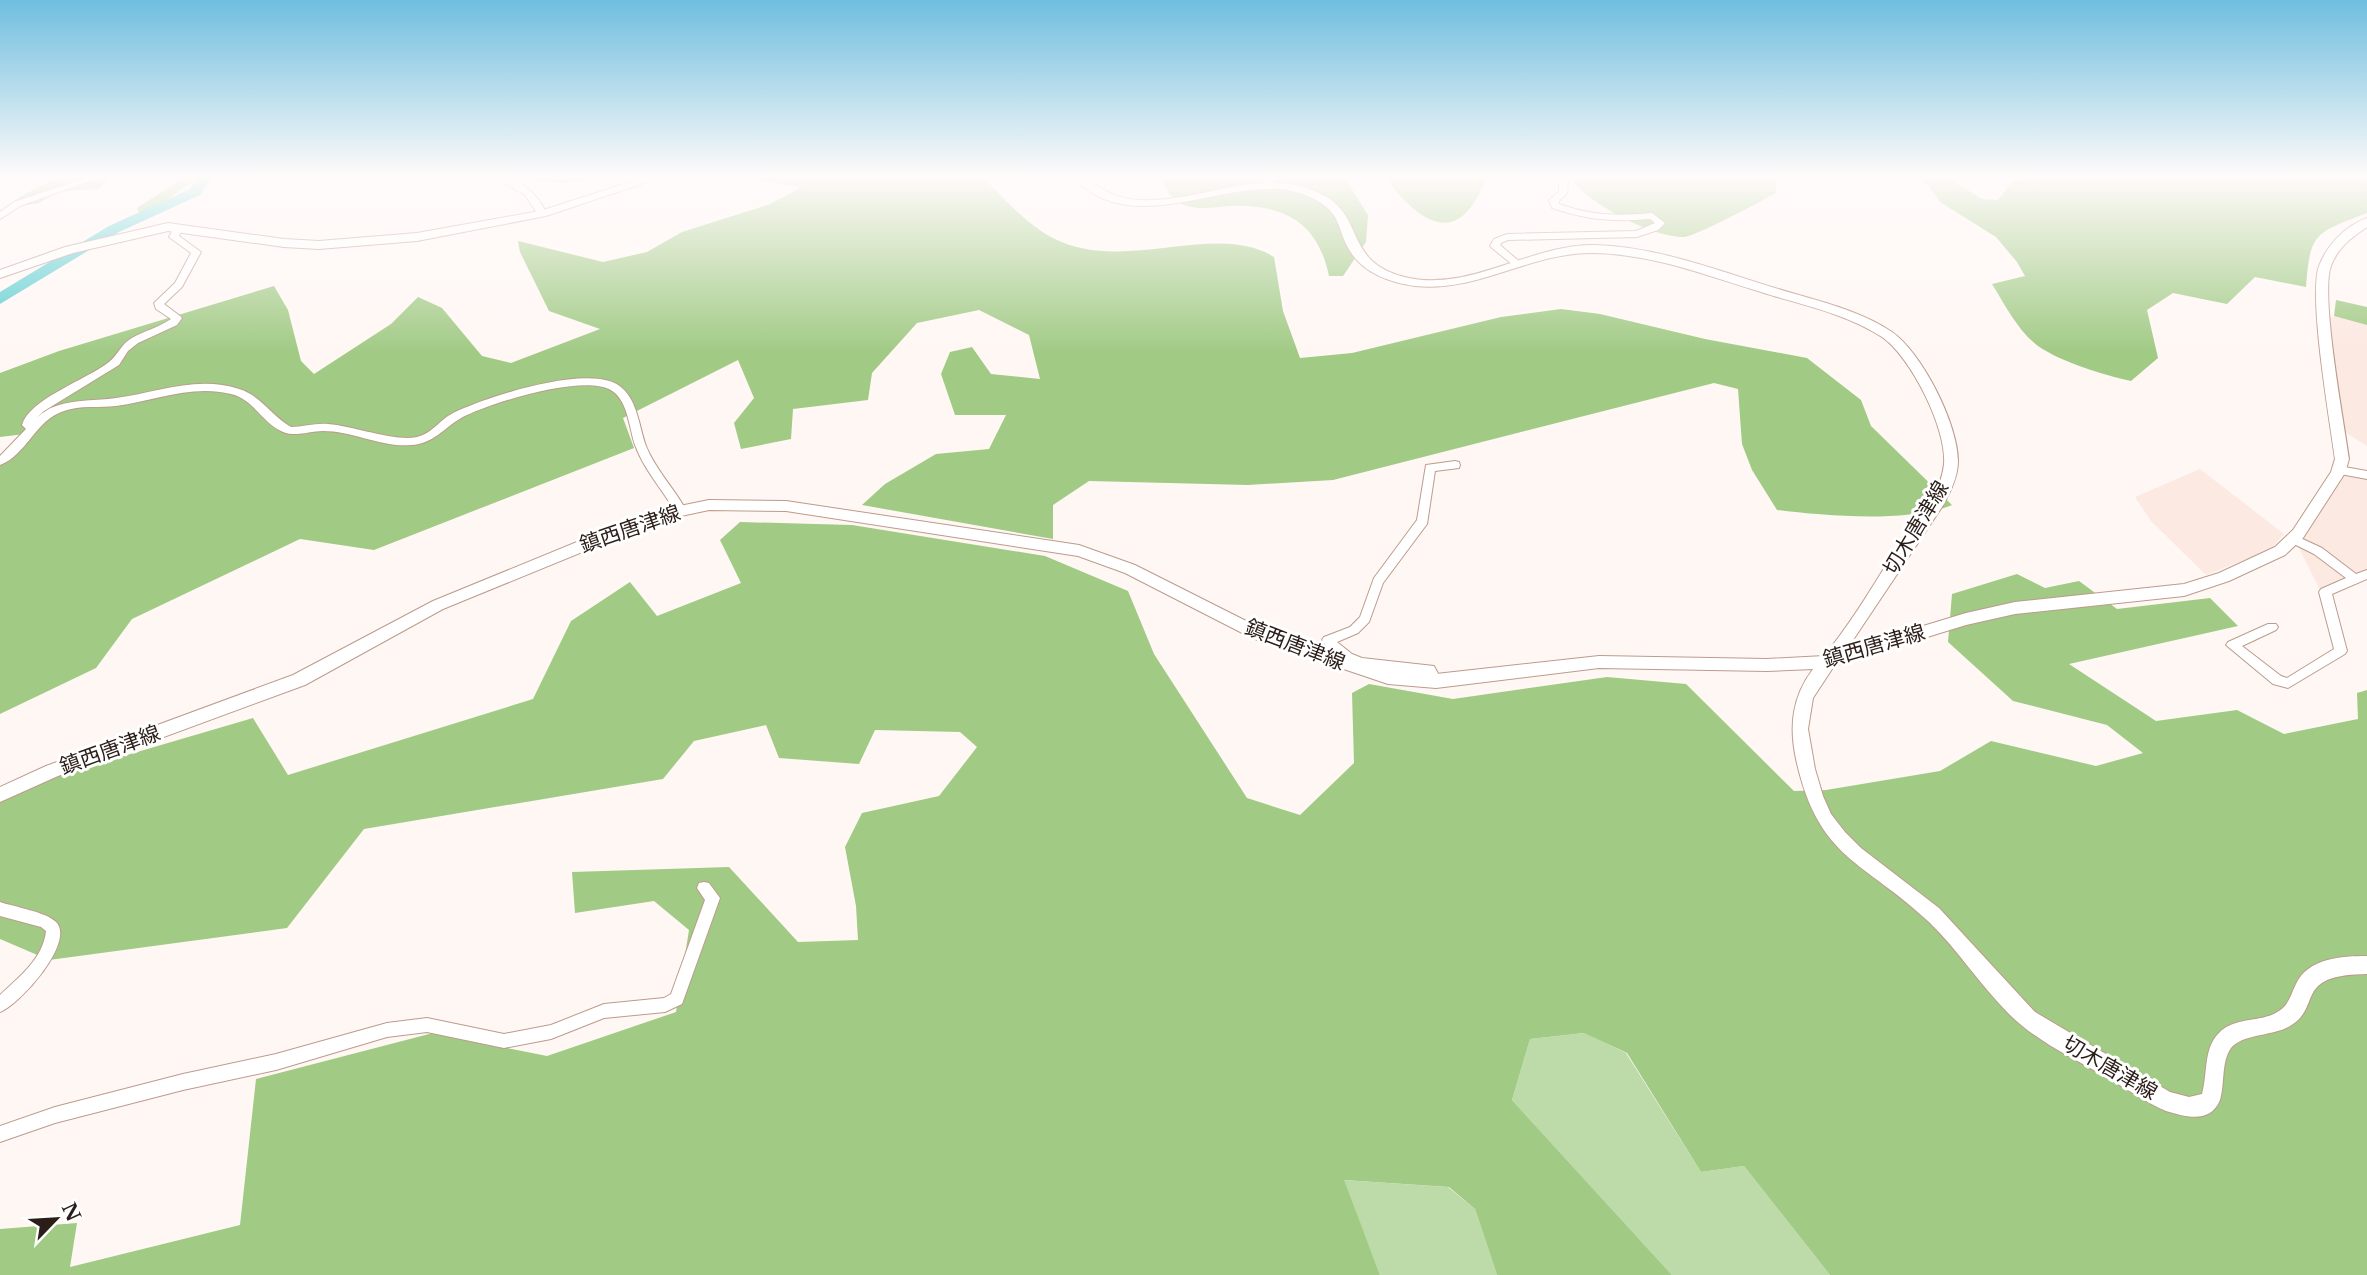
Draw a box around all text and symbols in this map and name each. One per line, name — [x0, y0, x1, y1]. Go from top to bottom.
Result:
street label: 切木唐津線 — [1878, 476, 1954, 580]
street label: 鎮西唐津線 — [576, 500, 684, 558]
street label: 鎮西唐津線 — [1241, 614, 1349, 676]
street label: 鎮西唐津線 — [1820, 619, 1928, 673]
street label: 鎮西唐津線 — [56, 720, 164, 780]
street label: 切木唐津線 — [2058, 1030, 2162, 1106]
north arrow — [21, 1184, 91, 1254]
text: N — [57, 1199, 85, 1225]

